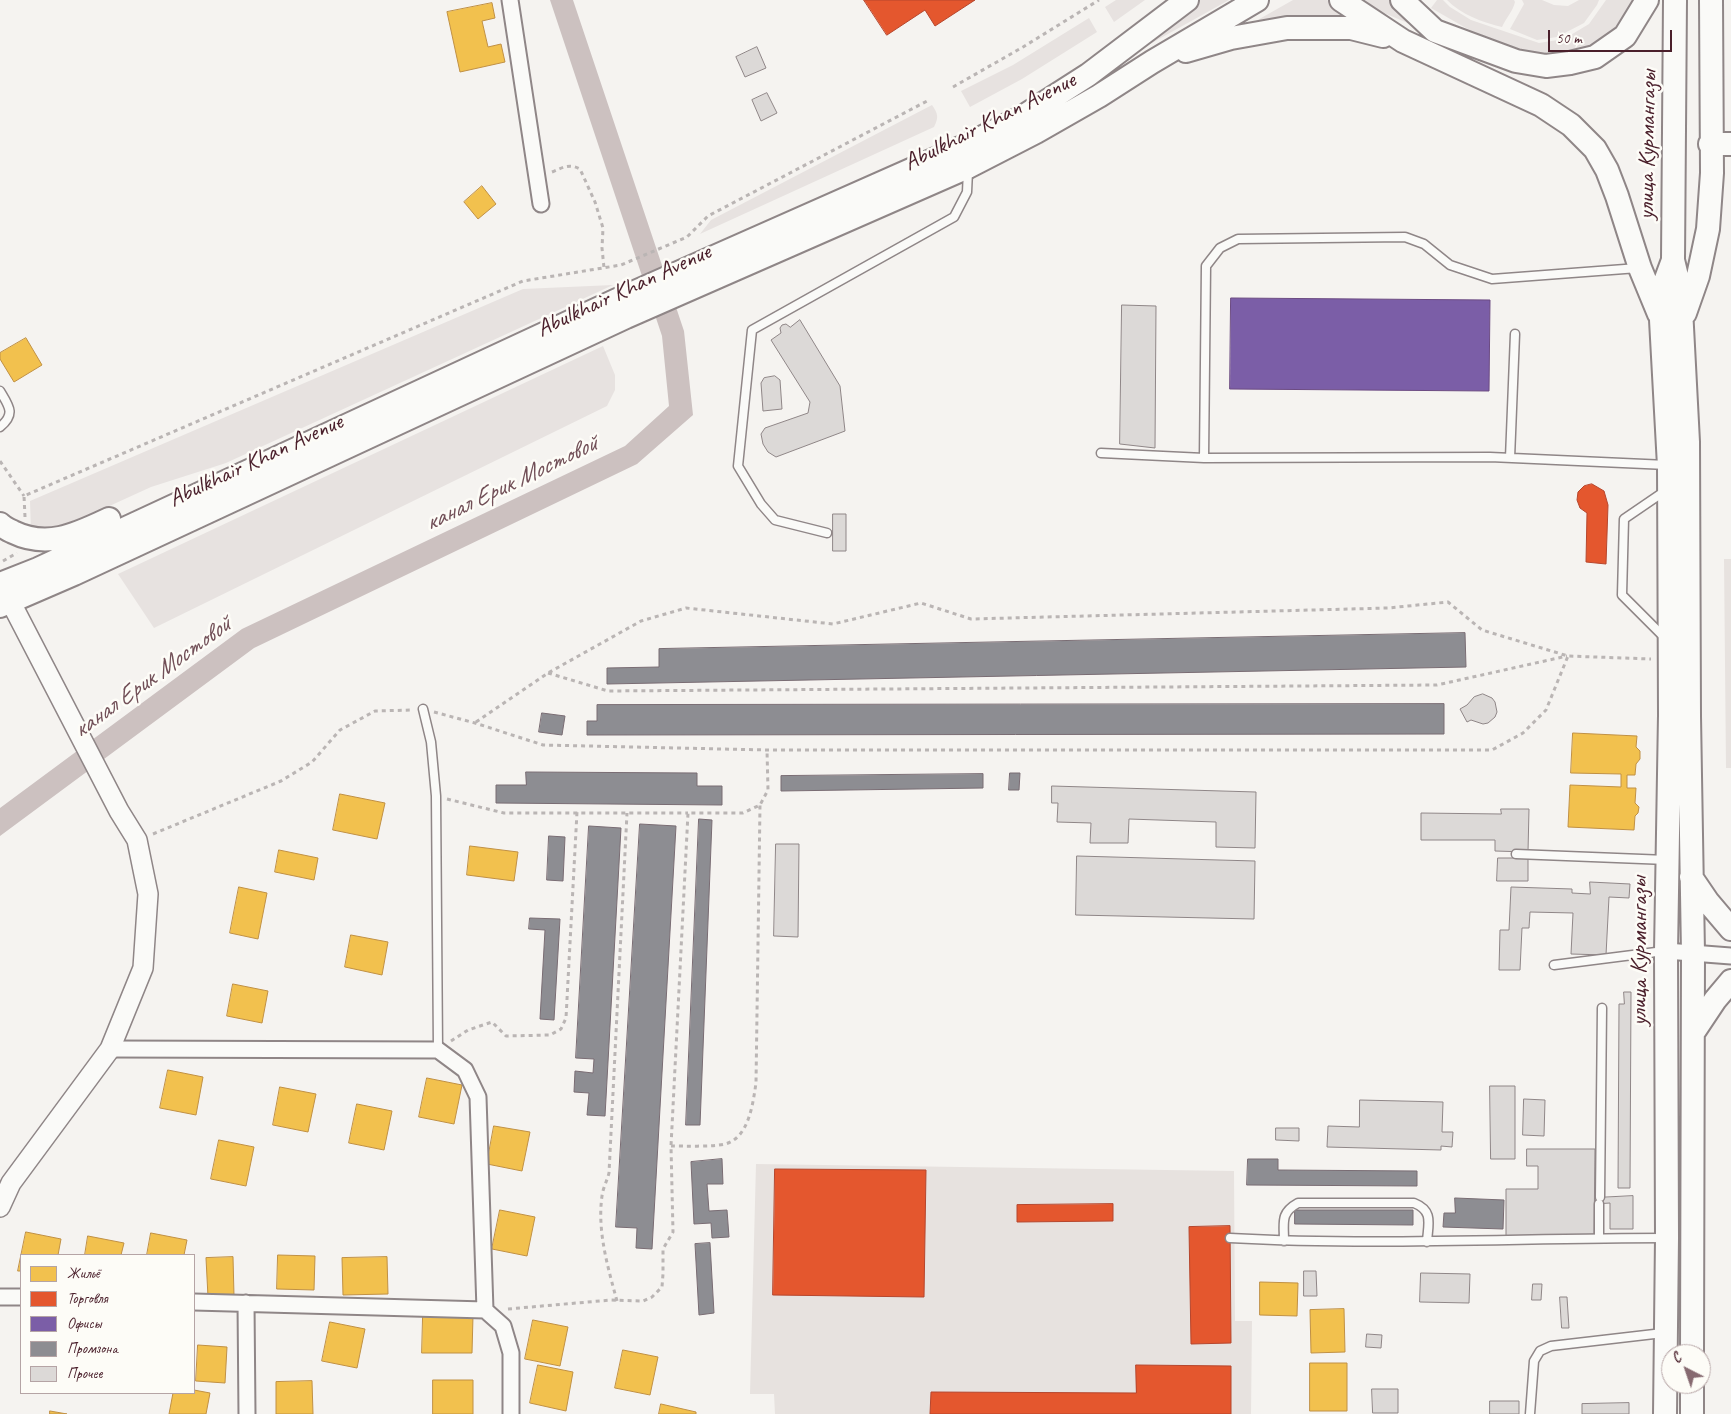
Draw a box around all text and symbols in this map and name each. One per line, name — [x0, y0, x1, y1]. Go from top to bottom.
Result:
scale bar — [1551, 20, 1675, 52]
text: 50 m — [1556, 29, 1582, 48]
street label: Abulkhair Khan Avenue — [899, 66, 1081, 178]
street label: улица Курмангазы — [1632, 70, 1664, 220]
street label: Abulkhair Khan Avenue — [532, 238, 716, 344]
street label: Abulkhair Khan Avenue — [164, 408, 348, 514]
water label: канал Ерик Мостовой — [420, 429, 602, 539]
water label: канал Ерик Мостовой — [67, 611, 237, 745]
street label: улица Курмангазы — [1626, 876, 1654, 1026]
legend — [20, 1254, 195, 1394]
text: Жильё — [67, 1264, 100, 1283]
text: Торговля — [67, 1289, 108, 1308]
text: Офисы — [67, 1314, 101, 1333]
text: Промзона — [67, 1339, 118, 1358]
north arrow — [1661, 1344, 1711, 1394]
text: С — [1668, 1349, 1685, 1367]
text: Прочее — [67, 1364, 102, 1383]

